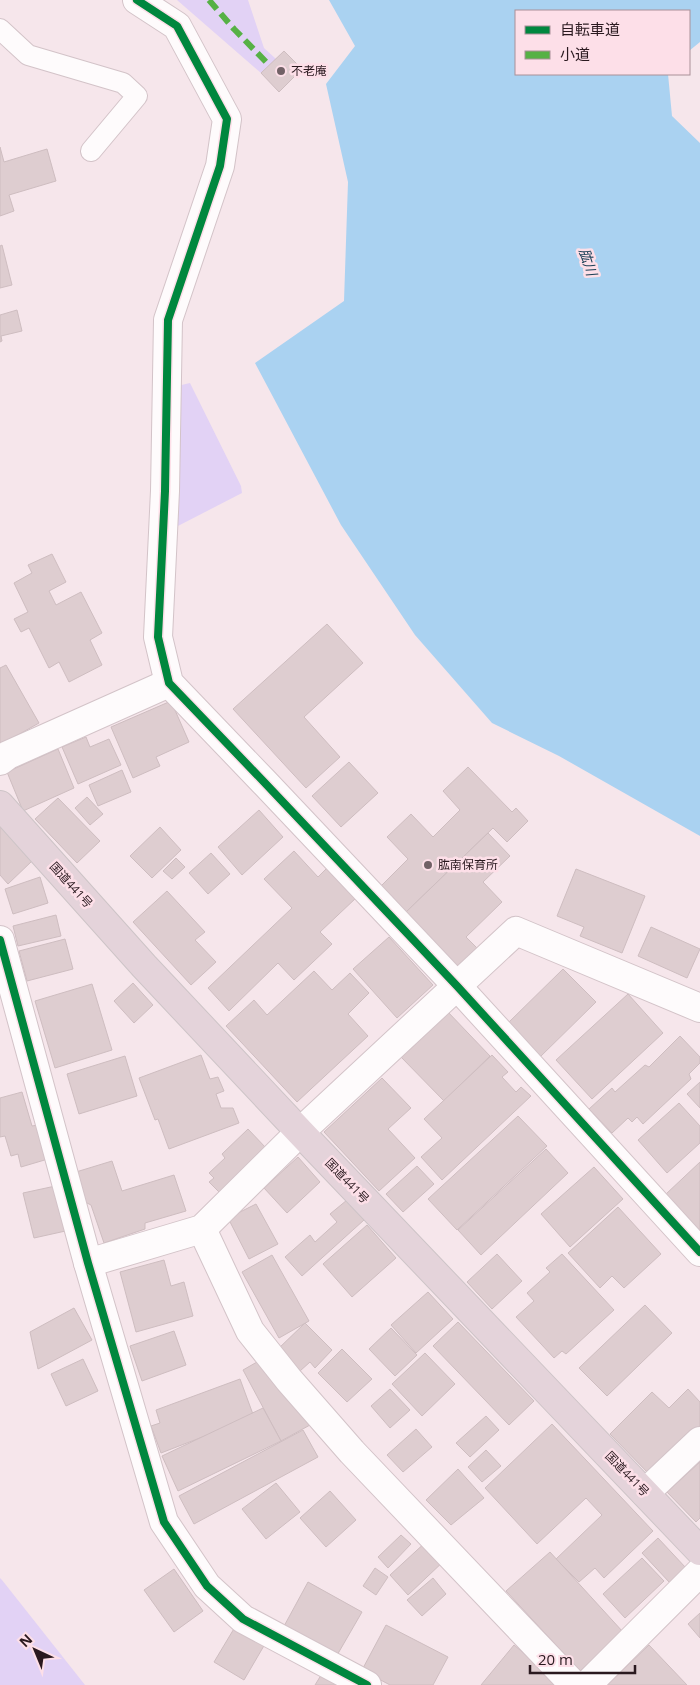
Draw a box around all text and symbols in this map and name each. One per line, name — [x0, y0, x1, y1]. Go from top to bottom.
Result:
legend — [515, 10, 690, 75]
text: 自転車道 — [560, 19, 620, 39]
text: 小道 — [560, 44, 590, 64]
place label: 不老庵 — [291, 62, 327, 79]
marker: 不老庵 — [275, 65, 287, 77]
water label: 肱川 — [575, 246, 602, 280]
place label: 肱南保育所 — [438, 856, 498, 873]
street label: 国道441号 — [46, 858, 97, 911]
marker: 肱南保育所 — [422, 859, 434, 871]
street label: 国道441号 — [322, 1154, 373, 1207]
street label: 国道441号 — [602, 1447, 653, 1500]
north arrow — [10, 1625, 60, 1675]
text: N — [15, 1629, 36, 1651]
scale bar — [530, 1642, 635, 1674]
text: 20 m — [538, 1649, 573, 1669]

